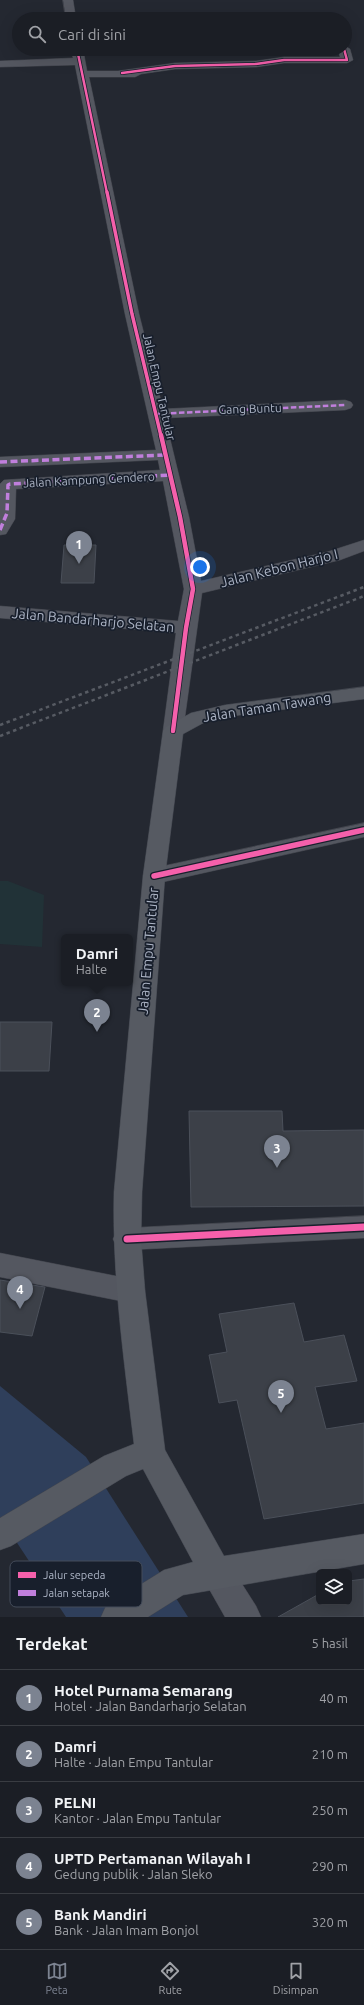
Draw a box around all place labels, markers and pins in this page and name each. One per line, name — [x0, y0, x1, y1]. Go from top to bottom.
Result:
pin: 1 — [66, 531, 92, 564]
pin: 2 — [84, 999, 110, 1032]
pin: 3 — [264, 1135, 290, 1168]
pin: 4 — [7, 1276, 33, 1309]
pin: 5 — [268, 1380, 294, 1413]

